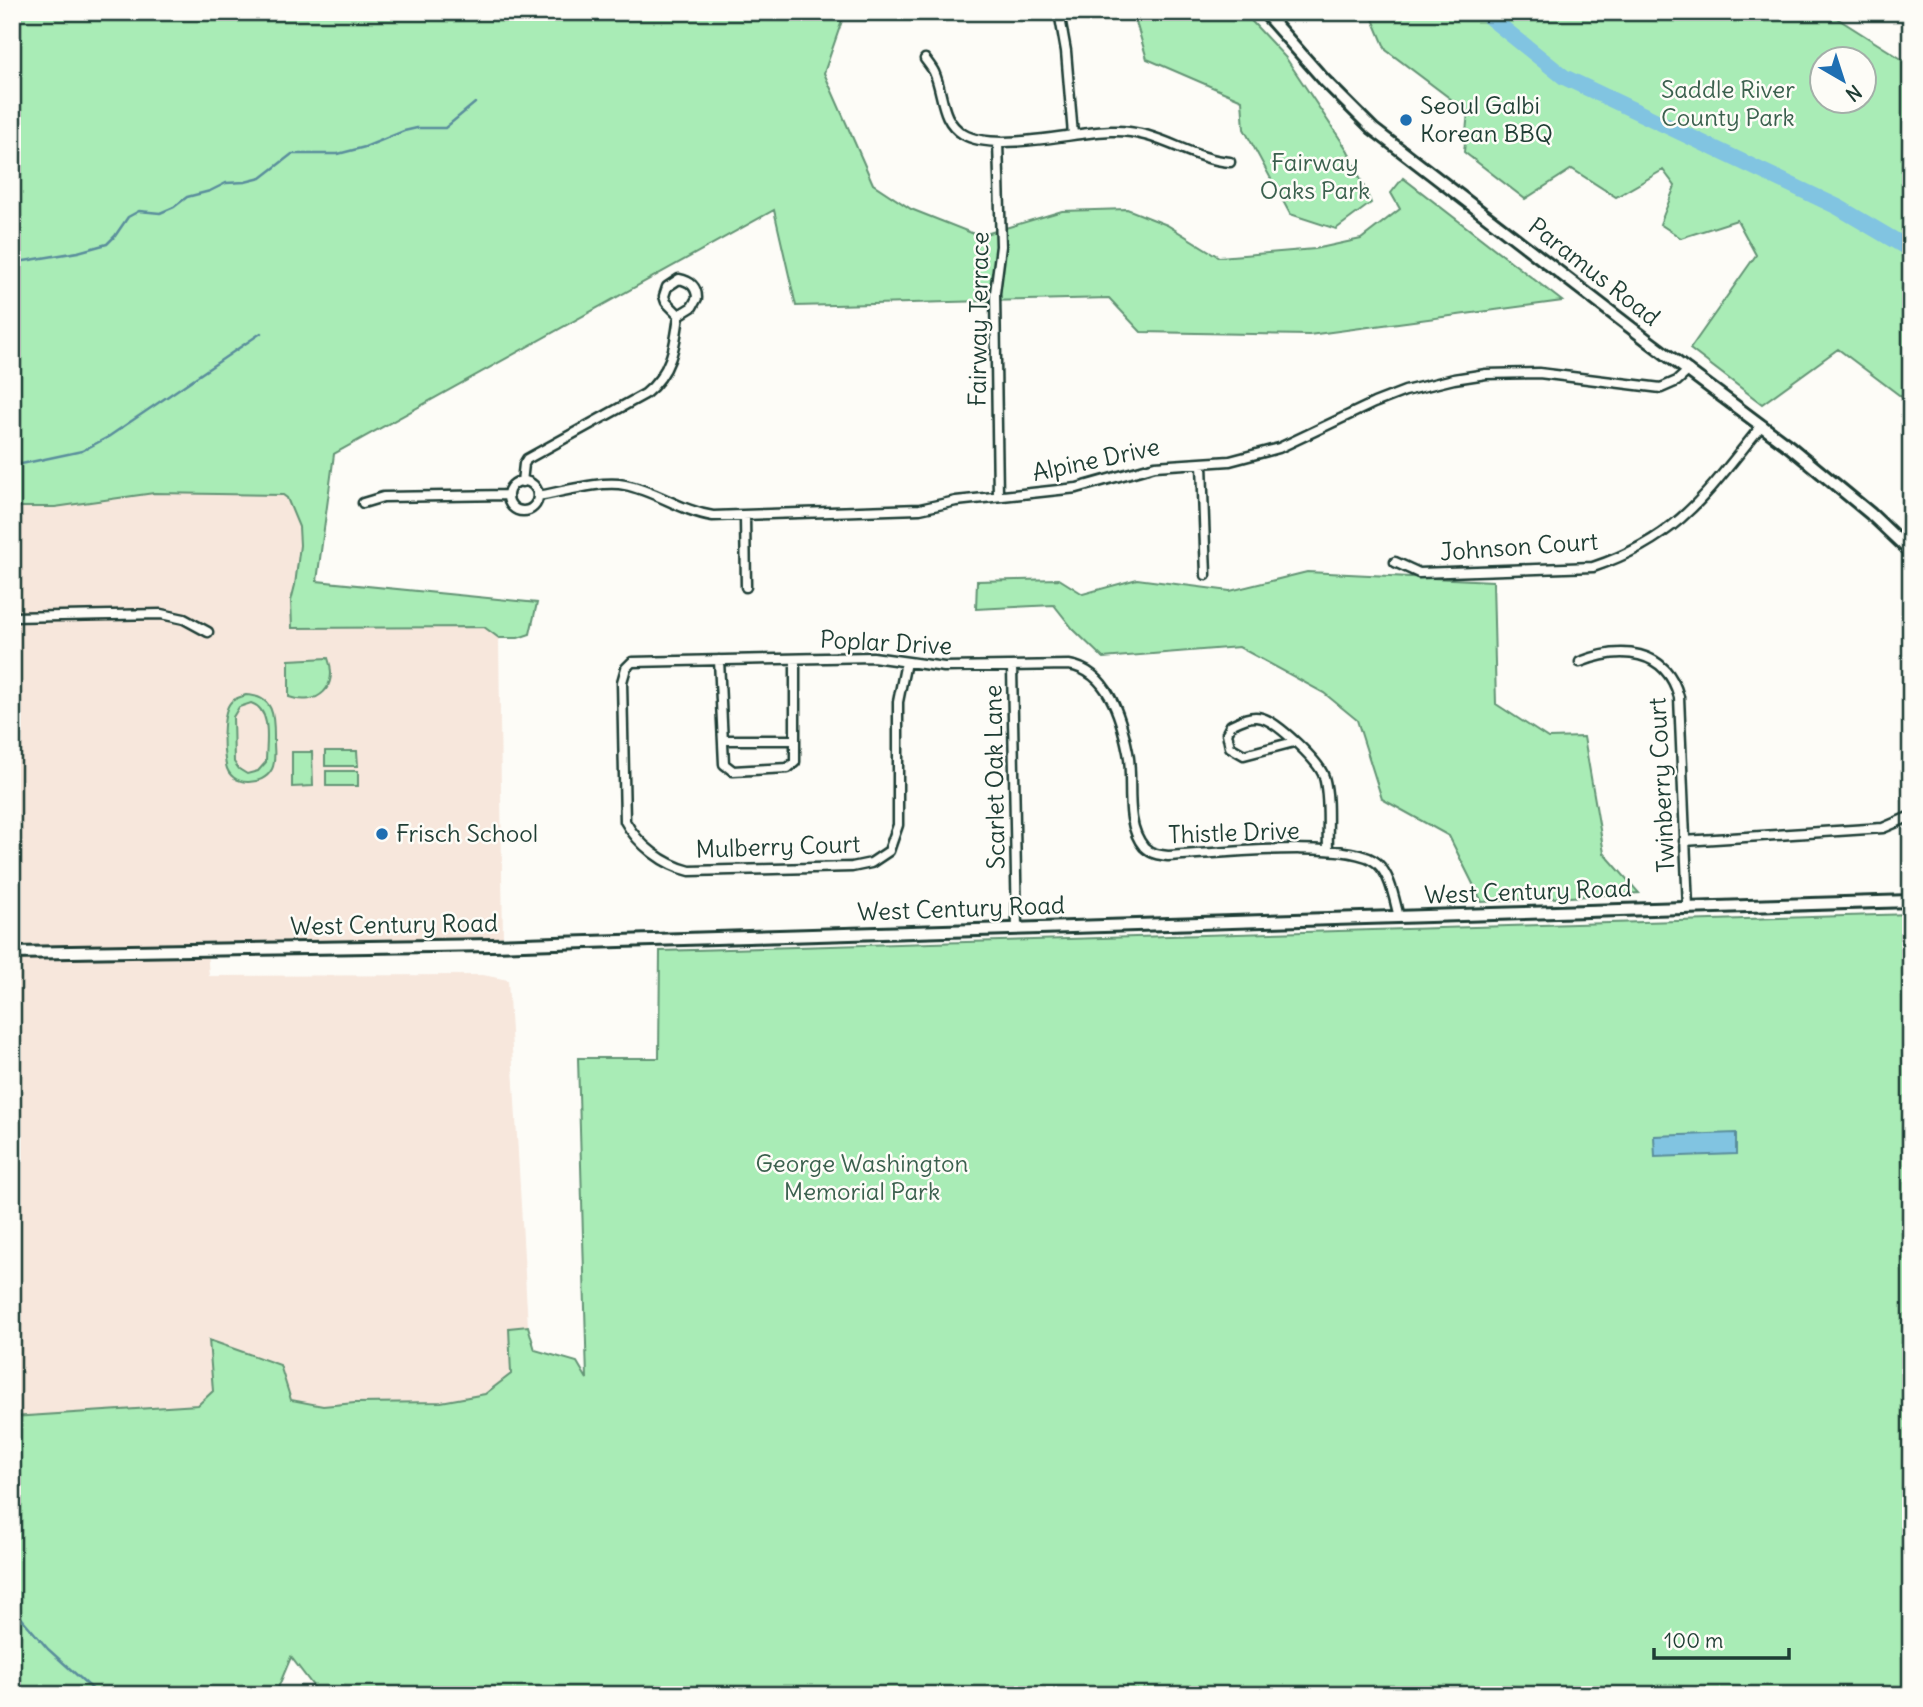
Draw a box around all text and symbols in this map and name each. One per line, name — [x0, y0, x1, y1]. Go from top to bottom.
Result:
north arrow — [1808, 46, 1878, 116]
park label: Saddle River County Park — [1661, 74, 1795, 132]
text: N — [1841, 80, 1866, 107]
place label: Seoul Galbi Korean BBQ — [1420, 90, 1553, 148]
marker: Seoul Galbi Korean BBQ — [1398, 112, 1414, 128]
park label: Fairway Oaks Park — [1260, 147, 1370, 205]
street label: Paramus Road — [1523, 211, 1666, 332]
street label: Fairway Terrace — [961, 231, 995, 407]
street label: Alpine Drive — [1030, 431, 1162, 487]
street label: Johnson Court — [1439, 526, 1599, 566]
street label: Poplar Drive — [819, 624, 953, 660]
street label: Scarlet Oak Lane — [977, 684, 1011, 870]
street label: Twinberry Court — [1641, 697, 1681, 873]
street label: Thistle Drive — [1168, 815, 1300, 849]
place label: Frisch School — [396, 818, 538, 848]
marker: Frisch School — [374, 826, 390, 842]
street label: Mulberry Court — [695, 828, 861, 864]
street label: West Century Road — [1424, 872, 1632, 910]
street label: West Century Road — [857, 889, 1065, 927]
street label: West Century Road — [290, 907, 498, 941]
park label: George Washington Memorial Park — [756, 1148, 969, 1206]
scale bar — [1654, 1616, 1788, 1660]
text: 100 m — [1664, 1627, 1723, 1654]

